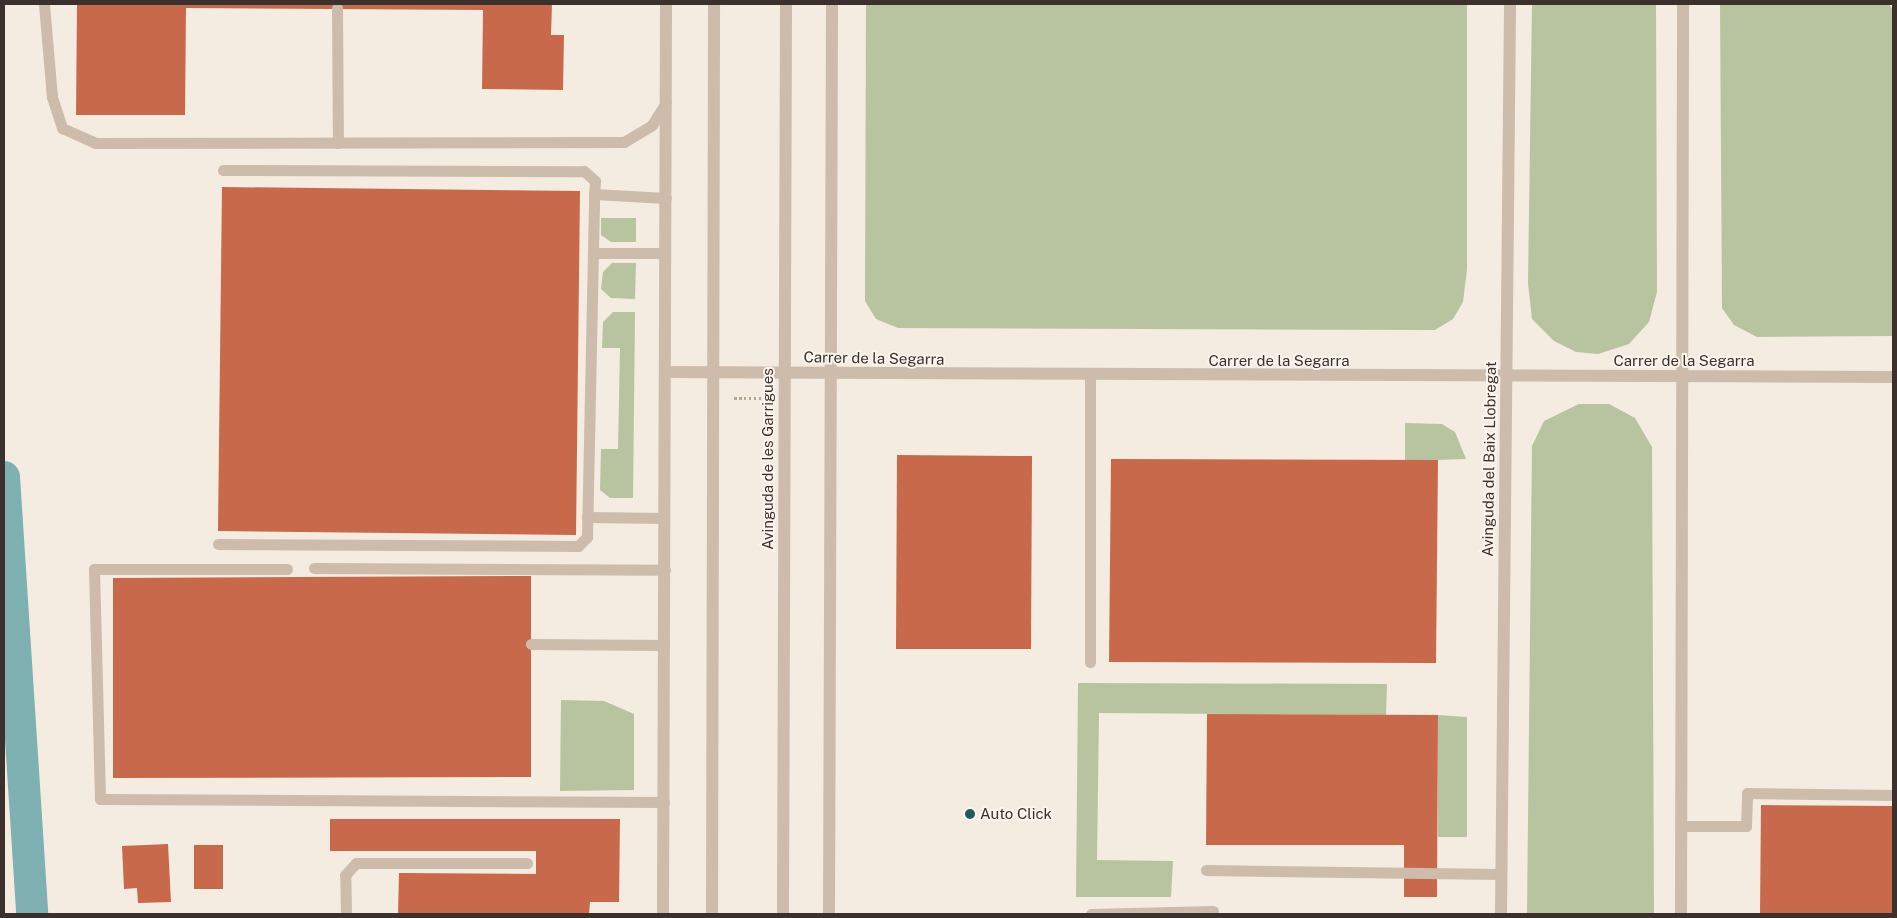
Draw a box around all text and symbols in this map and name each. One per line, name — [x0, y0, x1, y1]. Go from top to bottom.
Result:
street label: Carrer de la Segarra — [803, 348, 945, 368]
street label: Carrer de la Segarra — [1208, 352, 1350, 370]
street label: Carrer de la Segarra — [1613, 352, 1755, 370]
street label: Avinguda del Baix Llobregat — [1478, 361, 1500, 557]
street label: Avinguda de les Garrigues — [759, 368, 777, 550]
place label: Auto Click — [980, 805, 1052, 823]
marker: Auto Click — [964, 808, 976, 820]

